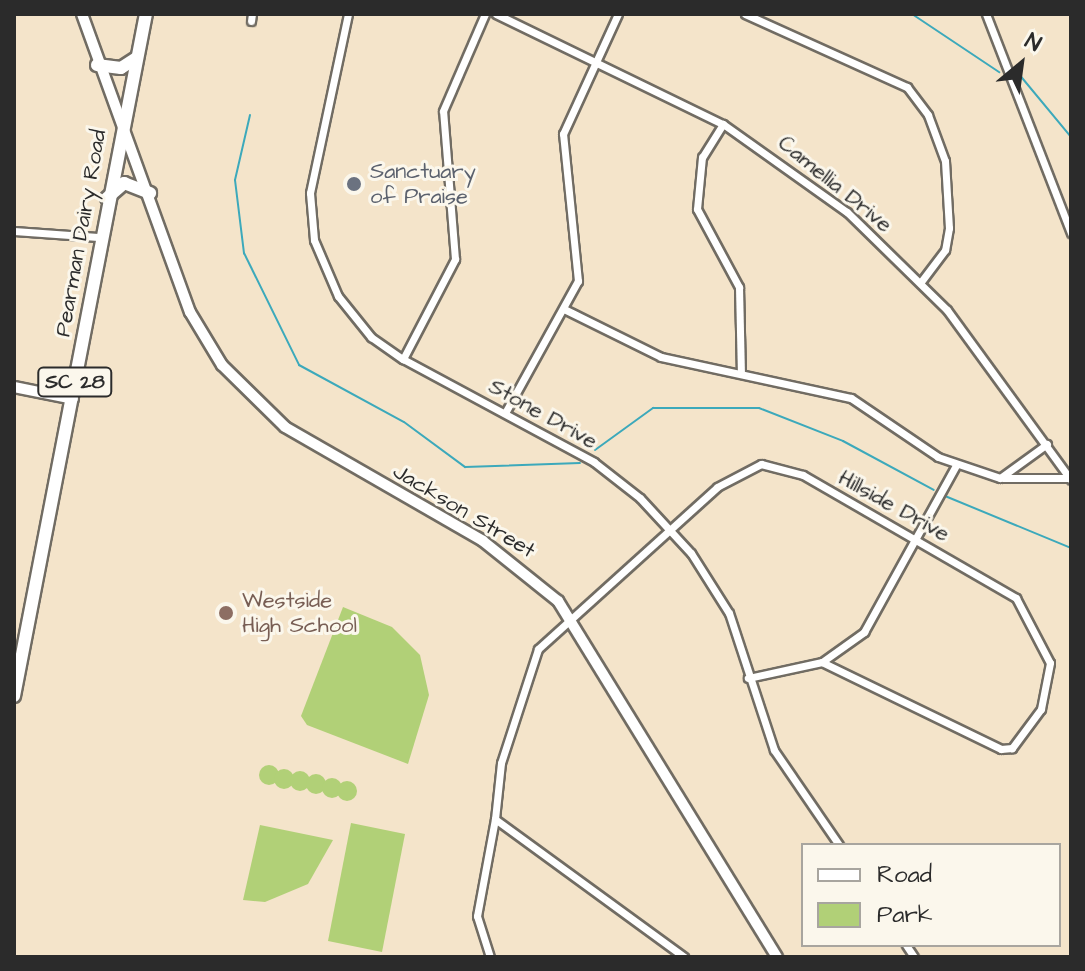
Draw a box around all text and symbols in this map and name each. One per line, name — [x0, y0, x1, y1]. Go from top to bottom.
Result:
north arrow — [981, 24, 1061, 104]
text: N — [1019, 26, 1046, 59]
street label: Pearman Dairy Road — [50, 127, 112, 339]
street label: Camellia Drive — [773, 130, 897, 238]
place label: Sanctuary of Praise — [370, 158, 476, 210]
marker: Sanctuary of Praise — [345, 175, 363, 193]
road number: SC 28 — [37, 366, 113, 398]
street label: Stone Drive — [484, 373, 602, 455]
street label: Jackson Street — [388, 458, 540, 564]
street label: Hillside Drive — [834, 465, 954, 547]
place label: Westside High School — [242, 587, 357, 638]
marker: Westside High School — [217, 604, 235, 622]
legend — [801, 843, 1061, 947]
text: Road — [877, 858, 932, 892]
text: Park — [877, 898, 933, 932]

